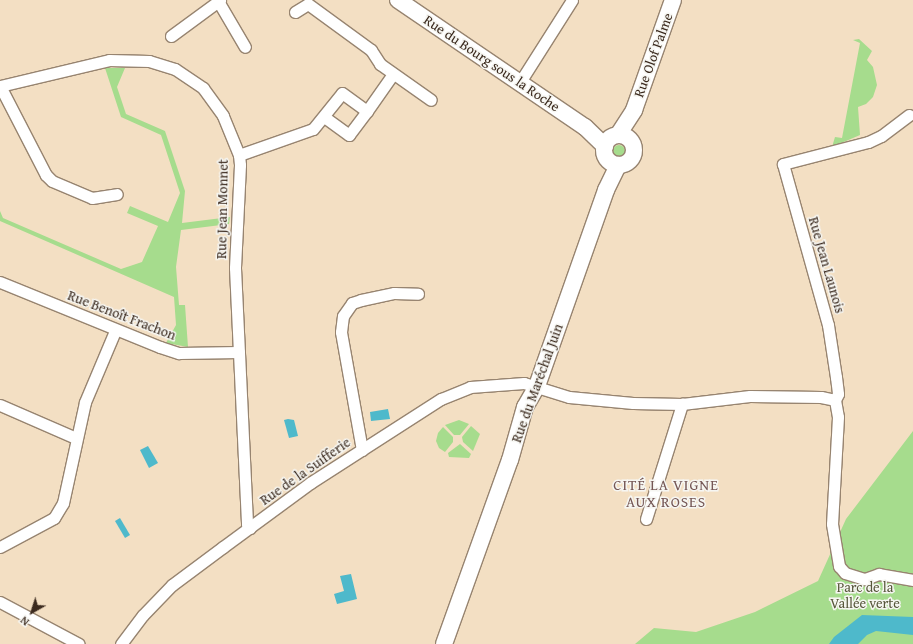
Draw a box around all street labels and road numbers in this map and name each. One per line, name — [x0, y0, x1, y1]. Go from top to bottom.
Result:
street label: Rue du Bourg sous la Roche — [421, 11, 563, 115]
street label: Rue Olof Palme — [630, 11, 676, 99]
street label: Rue Jean Monnet — [213, 159, 231, 259]
street label: Rue Jean Launois — [805, 215, 849, 315]
street label: Rue Benoît Frachon — [65, 287, 179, 343]
street label: Rue du Maréchal Juin — [508, 321, 566, 445]
street label: Rue de la Suifferie — [257, 434, 353, 508]

